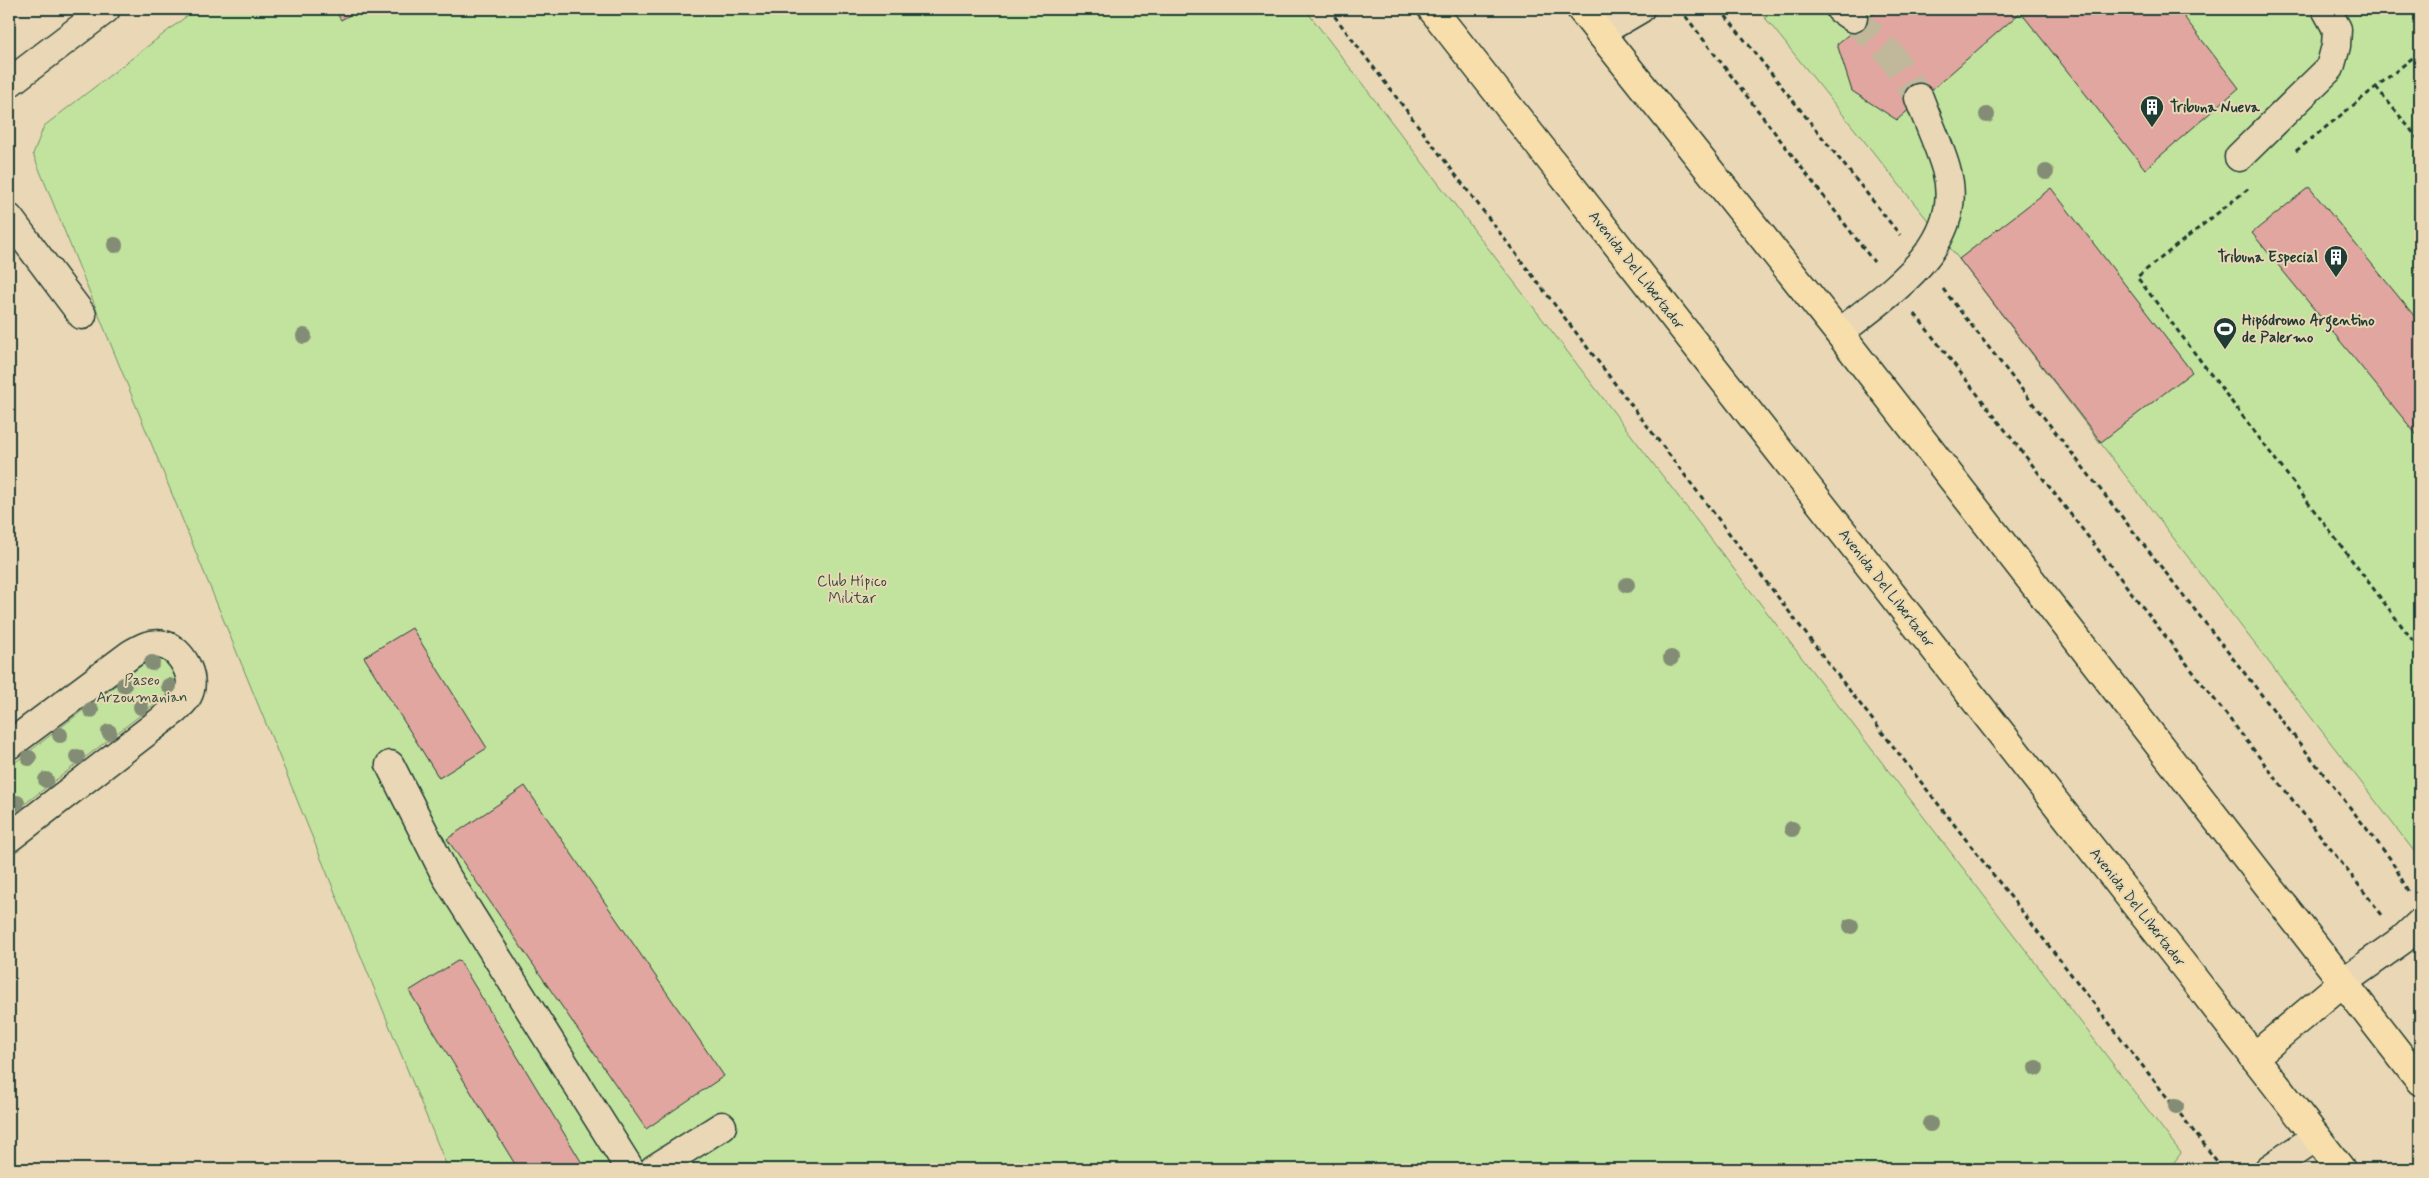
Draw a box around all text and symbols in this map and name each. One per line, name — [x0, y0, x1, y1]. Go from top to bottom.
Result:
building icon: Tribuna Nueva — [2139, 94, 2165, 128]
place label: Tribuna Nueva — [2170, 98, 2261, 118]
street label: Avenida Del Libertador — [1583, 207, 1689, 334]
building icon: Tribuna Especial — [2323, 244, 2349, 278]
place label: Tribuna Especial — [2217, 248, 2318, 268]
place label: Hipódromo Argentino de Palermo — [2242, 311, 2375, 348]
sports icon: Hipódromo Argentino de Palermo — [2212, 316, 2238, 350]
street label: Avenida Del Libertador — [1833, 525, 1939, 652]
park label: Club Hípico Militar — [817, 572, 887, 609]
park label: Paseo Arzoumanian — [96, 671, 188, 708]
street label: Avenida Del Libertador — [2084, 844, 2190, 971]

